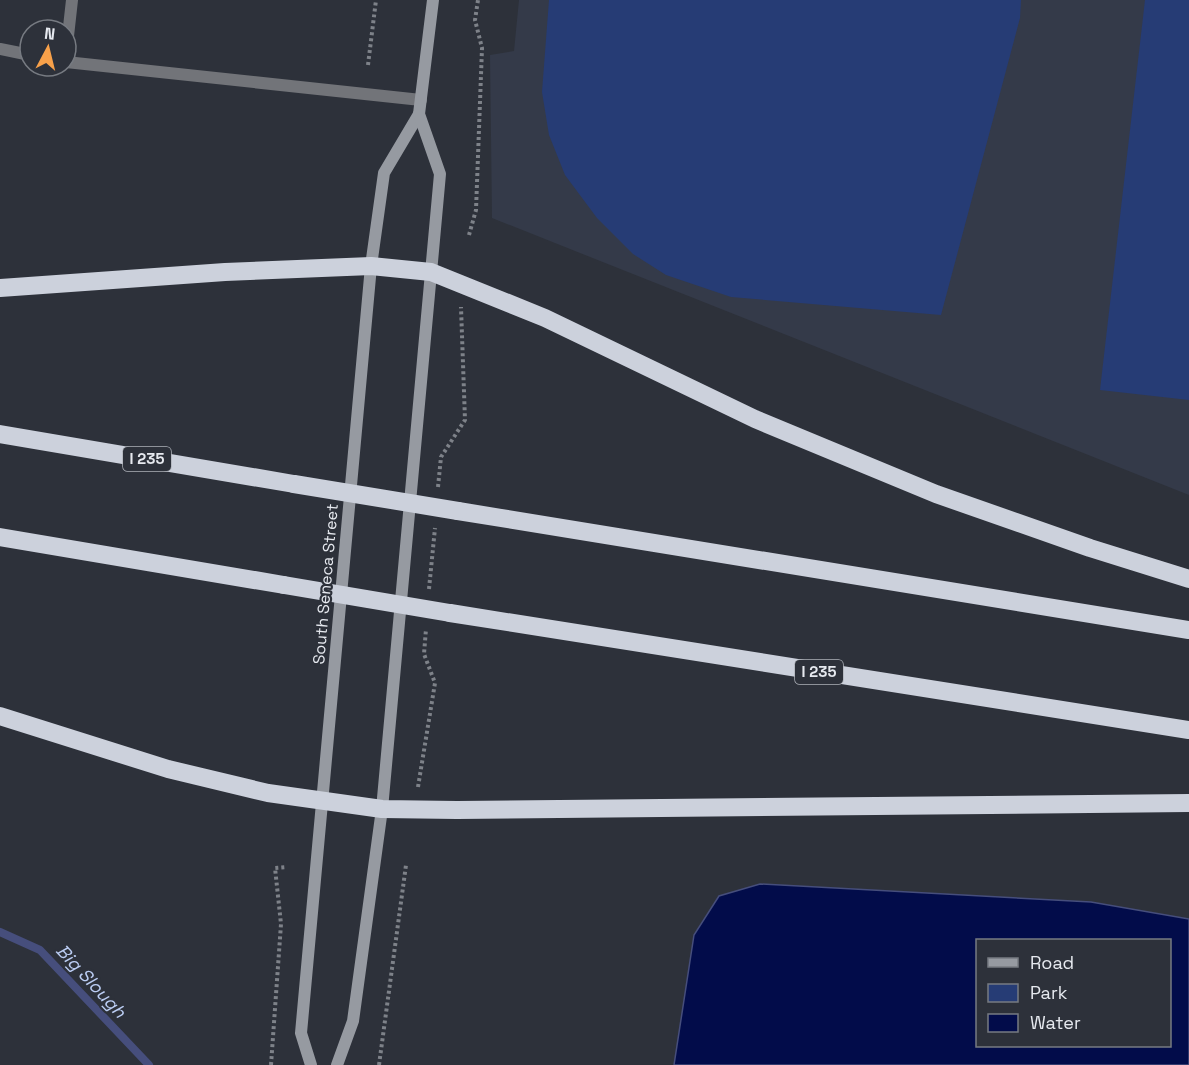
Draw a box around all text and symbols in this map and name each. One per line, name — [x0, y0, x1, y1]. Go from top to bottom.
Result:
north arrow — [18, 18, 78, 78]
text: N — [43, 23, 56, 45]
road number: I 235 — [123, 447, 171, 471]
street label: South Seneca Street — [308, 503, 343, 665]
road number: I 235 — [795, 660, 843, 684]
water label: Big Slough — [51, 939, 132, 1023]
legend — [976, 939, 1171, 1047]
text: Road — [1030, 951, 1074, 974]
text: Park — [1030, 981, 1068, 1004]
text: Water — [1030, 1011, 1081, 1034]

